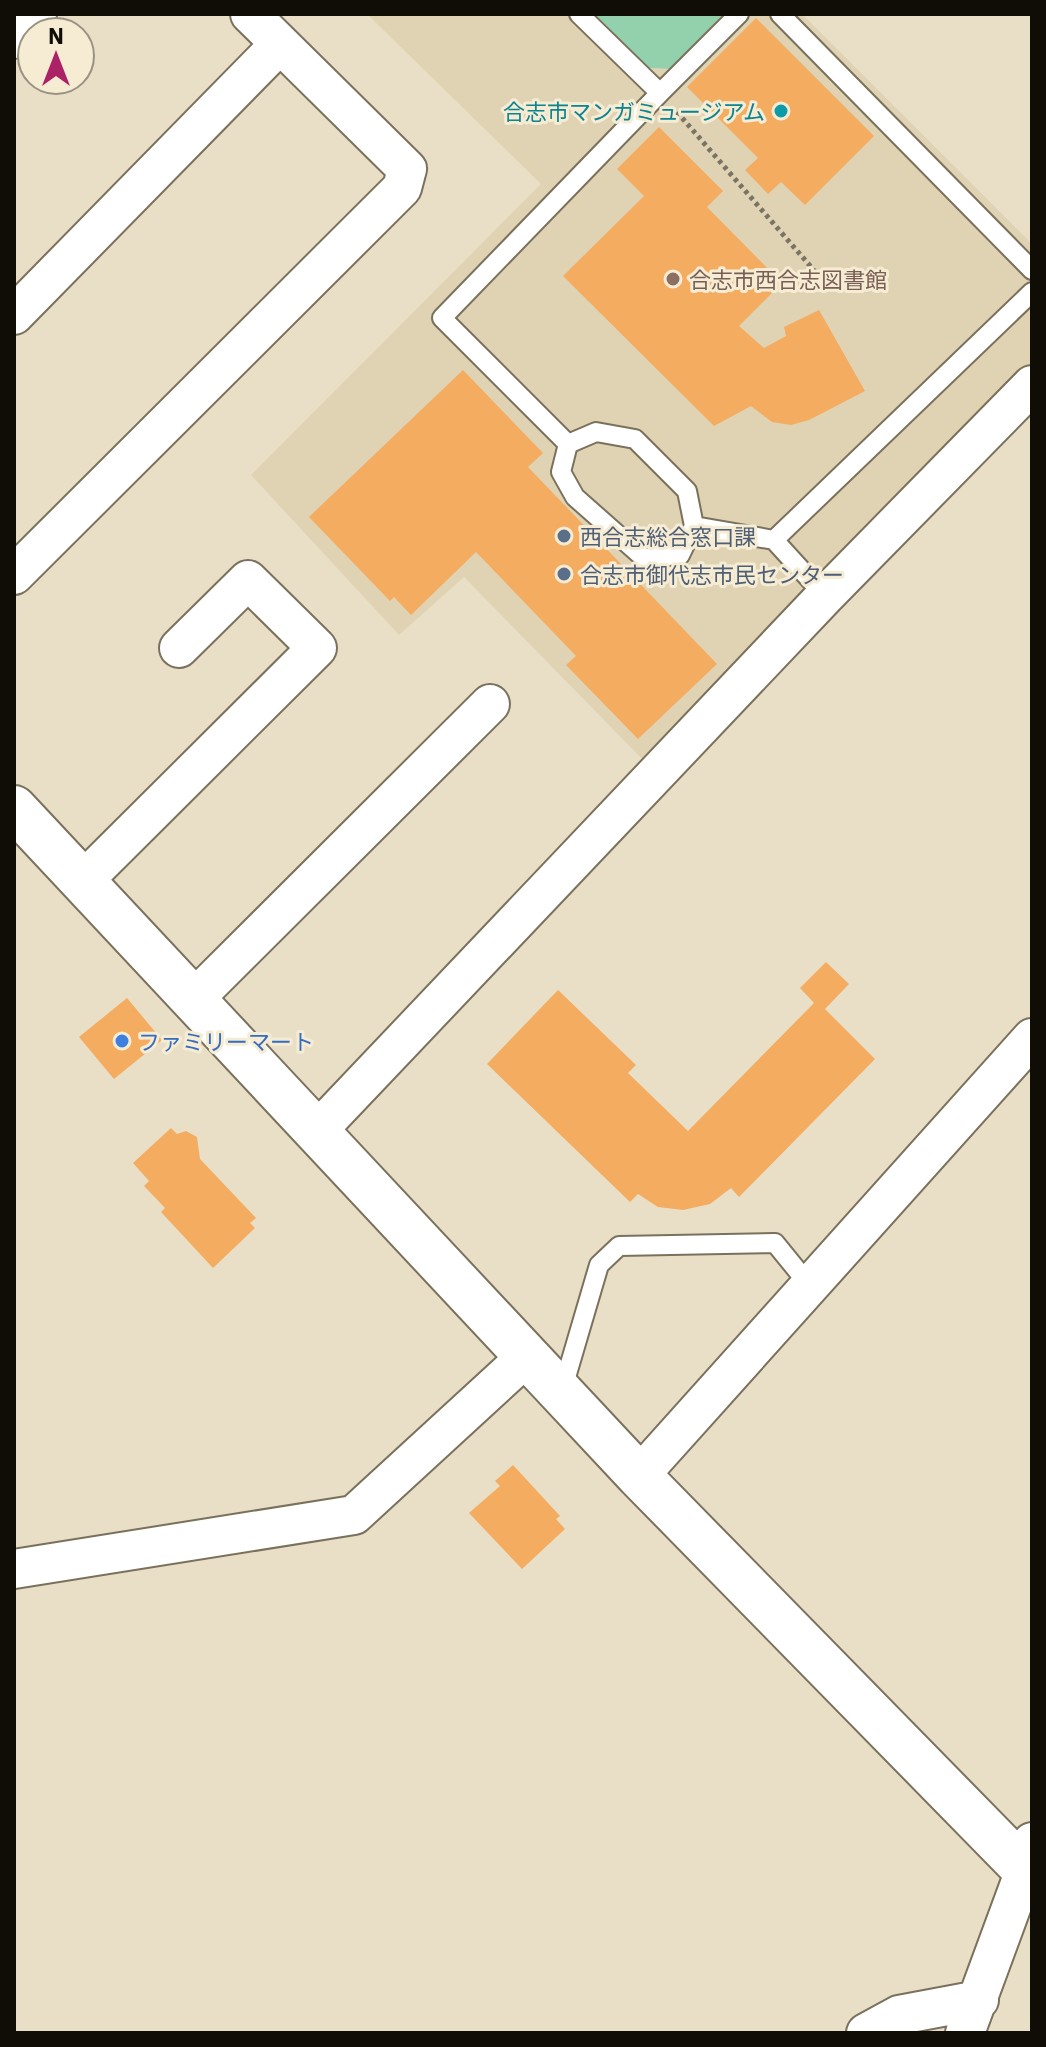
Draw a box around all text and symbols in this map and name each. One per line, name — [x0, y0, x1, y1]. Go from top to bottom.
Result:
north arrow — [16, 16, 96, 96]
text: N — [48, 21, 64, 50]
place label: 合志市マンガミュージアム — [503, 97, 765, 126]
marker: 合志市マンガミュージアム — [772, 102, 790, 120]
place label: 合志市西合志図書館 — [689, 265, 887, 294]
marker: 合志市西合志図書館 — [664, 270, 682, 288]
place label: 西合志総合窓口課 — [580, 522, 756, 551]
marker: 西合志総合窓口課 — [555, 527, 573, 545]
place label: 合志市御代志市民センター — [580, 560, 844, 589]
marker: 合志市御代志市民センター — [555, 565, 573, 583]
place label: ファミリーマート — [138, 1027, 314, 1056]
marker: ファミリーマート — [113, 1032, 131, 1050]

